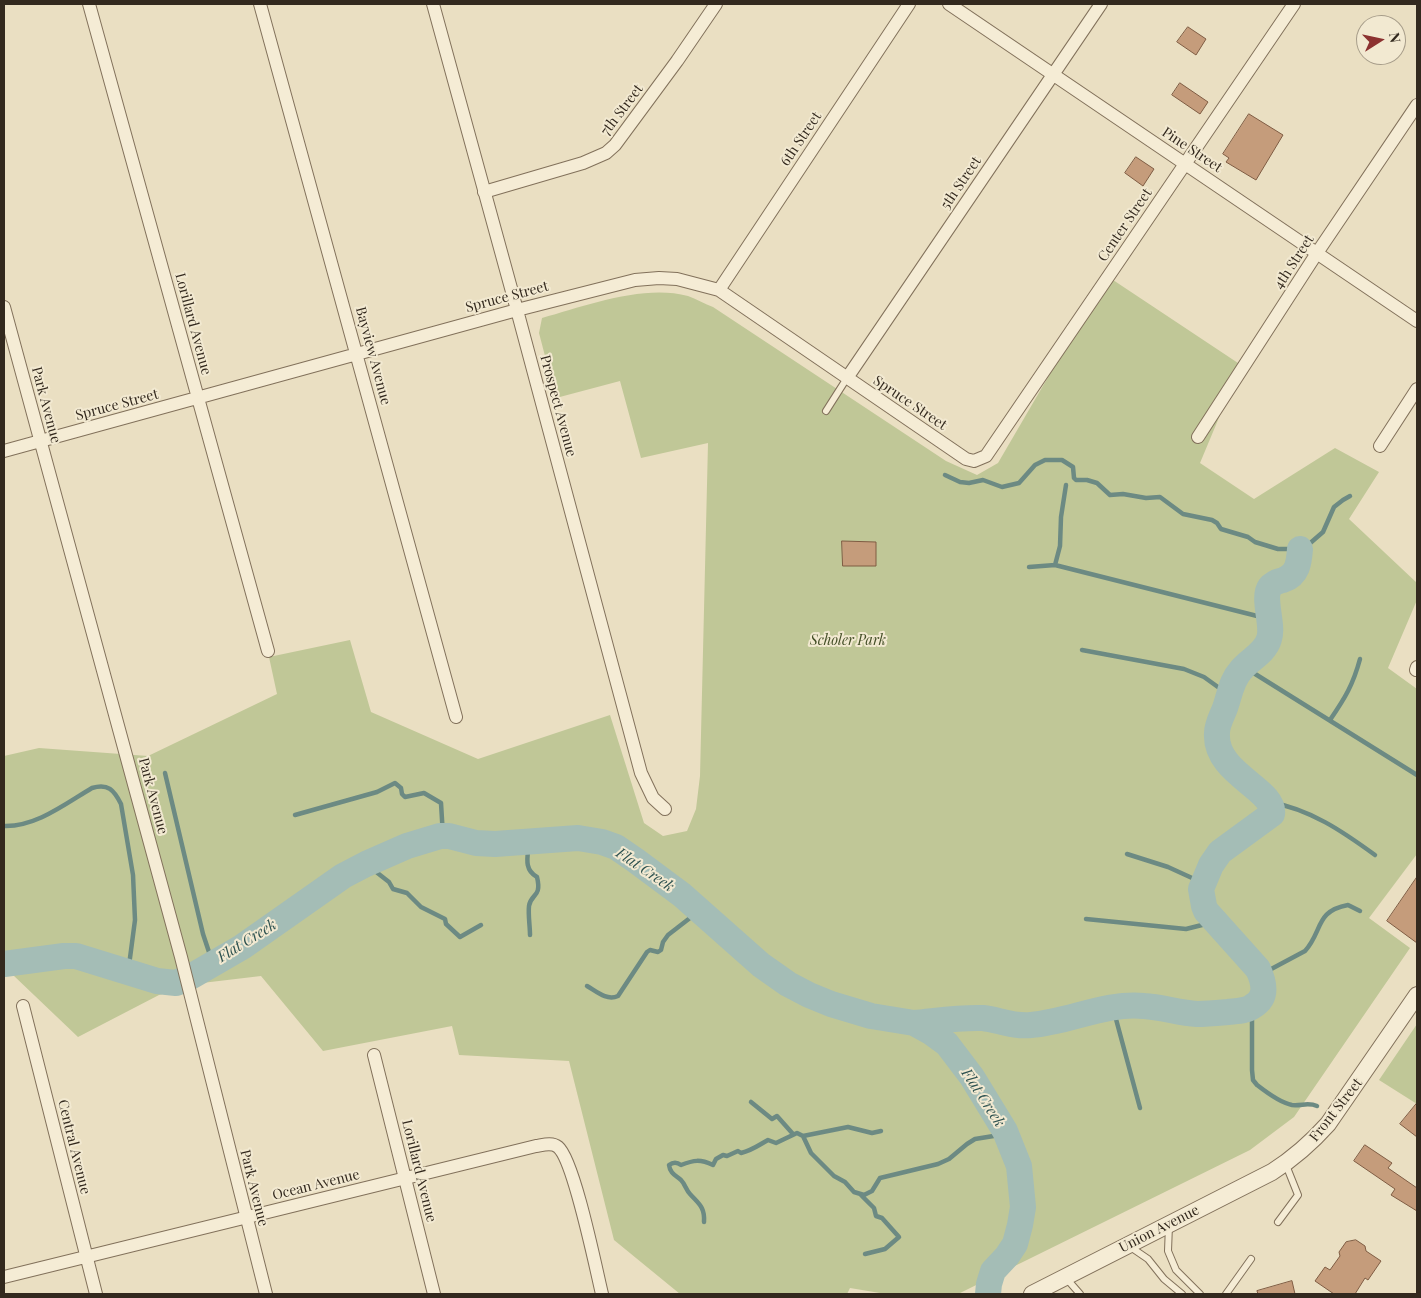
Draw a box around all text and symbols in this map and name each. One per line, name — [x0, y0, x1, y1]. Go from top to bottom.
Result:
north arrow — [1356, 15, 1406, 65]
text: N — [1385, 31, 1406, 44]
street label: 7th Street — [597, 81, 647, 139]
street label: 6th Street — [777, 109, 825, 169]
street label: Pine Street — [1159, 124, 1225, 176]
street label: 5th Street — [937, 153, 985, 213]
street label: Center Street — [1094, 185, 1156, 265]
street label: 4th Street — [1270, 232, 1318, 292]
street label: Lorillard Avenue — [171, 271, 215, 377]
street label: Spruce Street — [464, 278, 550, 316]
street label: Bayview Avenue — [352, 305, 394, 407]
street label: Prospect Avenue — [536, 353, 580, 459]
street label: Park Avenue — [28, 365, 64, 445]
street label: Spruce Street — [870, 372, 950, 434]
street label: Spruce Street — [74, 386, 160, 424]
park label: Scholer Park — [810, 633, 886, 649]
street label: Park Avenue — [135, 756, 171, 836]
water label: Flat Creek — [613, 844, 677, 896]
water label: Flat Creek — [214, 916, 280, 966]
water label: Flat Creek — [957, 1065, 1009, 1131]
street label: Front Street — [1306, 1075, 1366, 1145]
street label: Central Avenue — [54, 1098, 94, 1196]
street label: Lorillard Avenue — [398, 1118, 440, 1224]
street label: Park Avenue — [236, 1148, 272, 1228]
street label: Ocean Avenue — [271, 1166, 361, 1204]
street label: Union Avenue — [1116, 1202, 1202, 1256]

